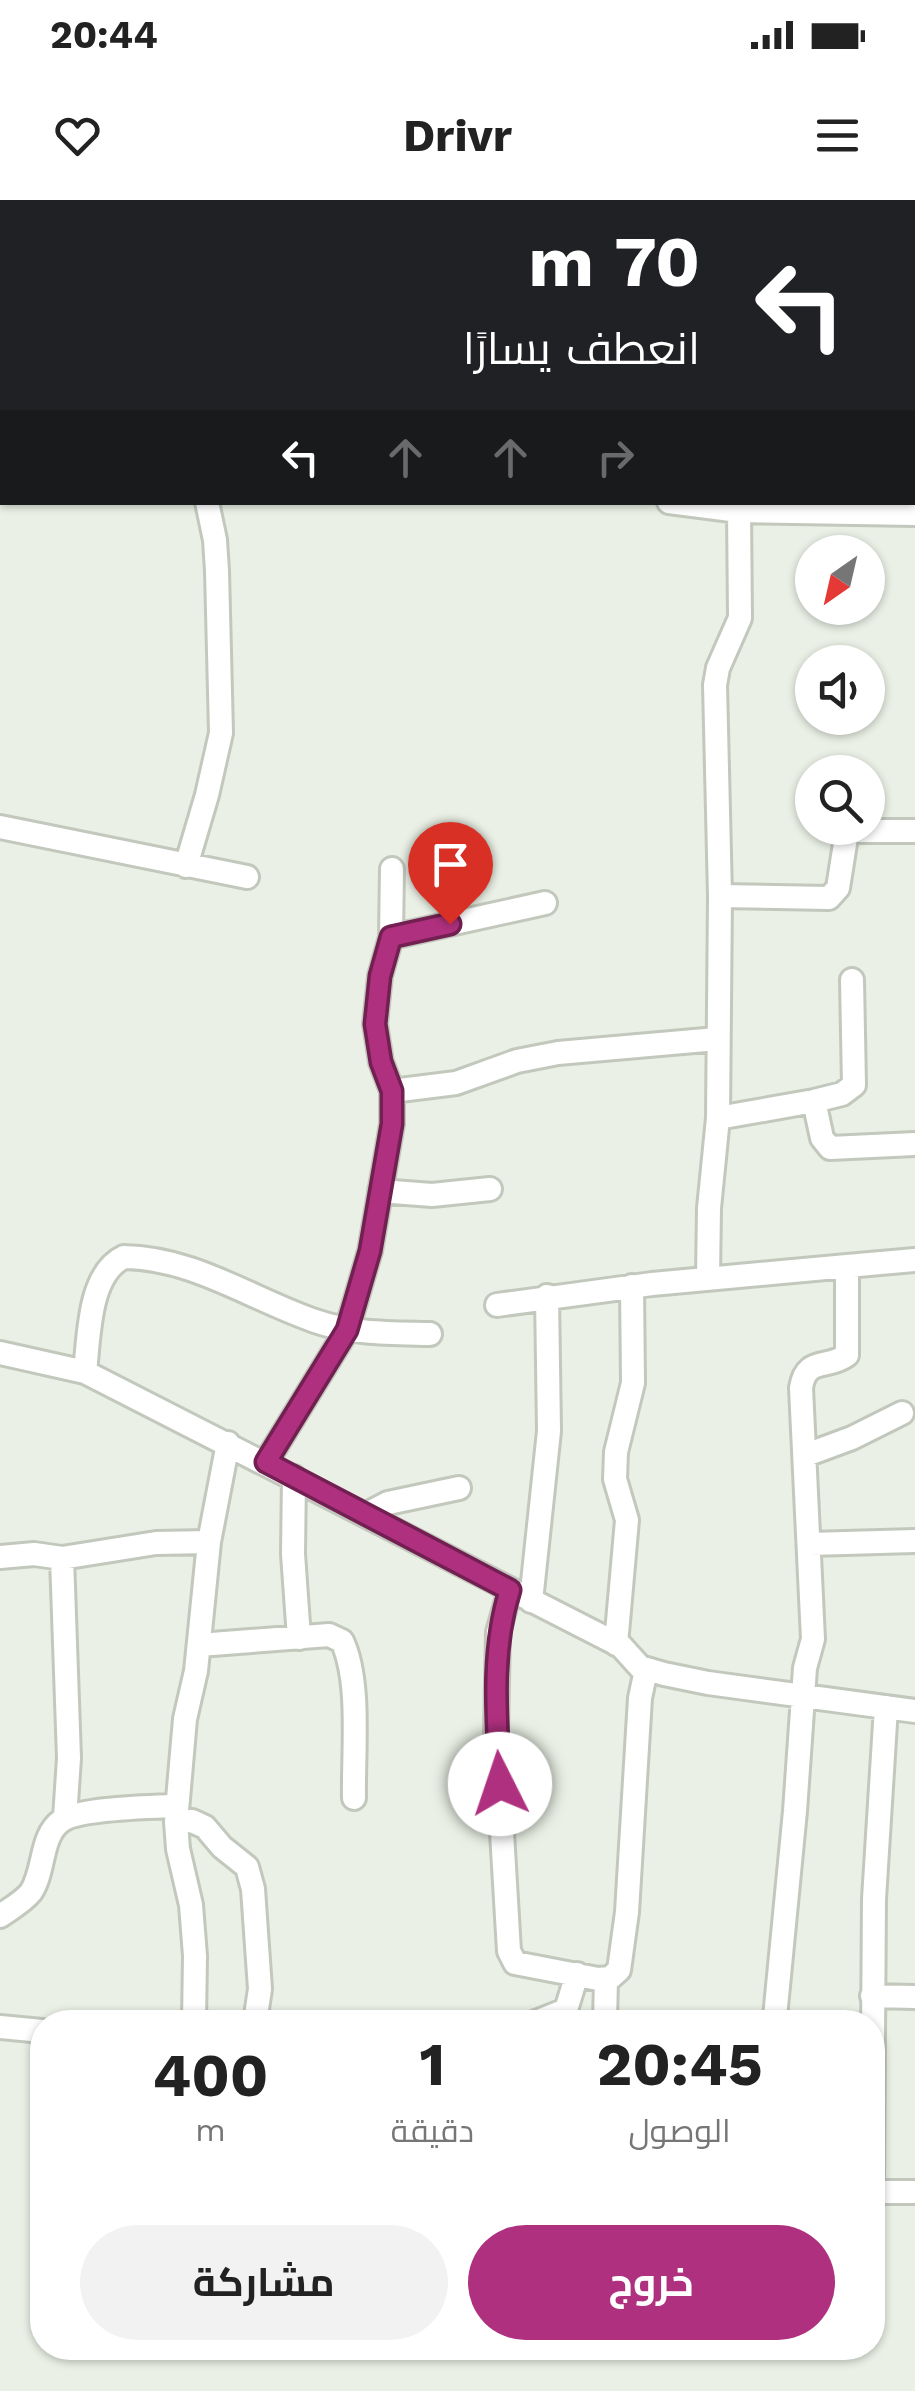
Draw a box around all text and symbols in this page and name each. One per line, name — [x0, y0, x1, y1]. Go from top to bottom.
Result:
text: 20:44 — [50, 13, 158, 57]
icon: heart — [50, 108, 105, 163]
icon: menu — [810, 108, 865, 163]
text: Drivr — [403, 109, 512, 162]
text: 70 m — [528, 221, 700, 303]
icon: left — [735, 240, 865, 370]
text: انعطف يسارًا — [463, 322, 700, 375]
icon: left — [273, 430, 328, 485]
icon: ahead — [378, 430, 433, 485]
icon: ahead — [483, 430, 538, 485]
icon: right — [588, 430, 643, 485]
north arrow — [795, 535, 885, 625]
map controls — [795, 535, 885, 845]
button: sound — [795, 645, 885, 735]
button: search — [795, 755, 885, 845]
pin — [408, 822, 493, 925]
icon: arrive — [423, 837, 478, 892]
position arrow — [448, 1732, 552, 1836]
text: 1 — [419, 2029, 445, 2100]
text: 20:45 — [596, 2029, 763, 2100]
text: 400 — [152, 2040, 268, 2111]
text: m — [195, 2111, 226, 2149]
text: دقيقة — [391, 2112, 474, 2150]
text: الوصول — [629, 2112, 730, 2150]
button: مشاركة — [80, 2225, 448, 2340]
button: خروج — [468, 2225, 835, 2340]

